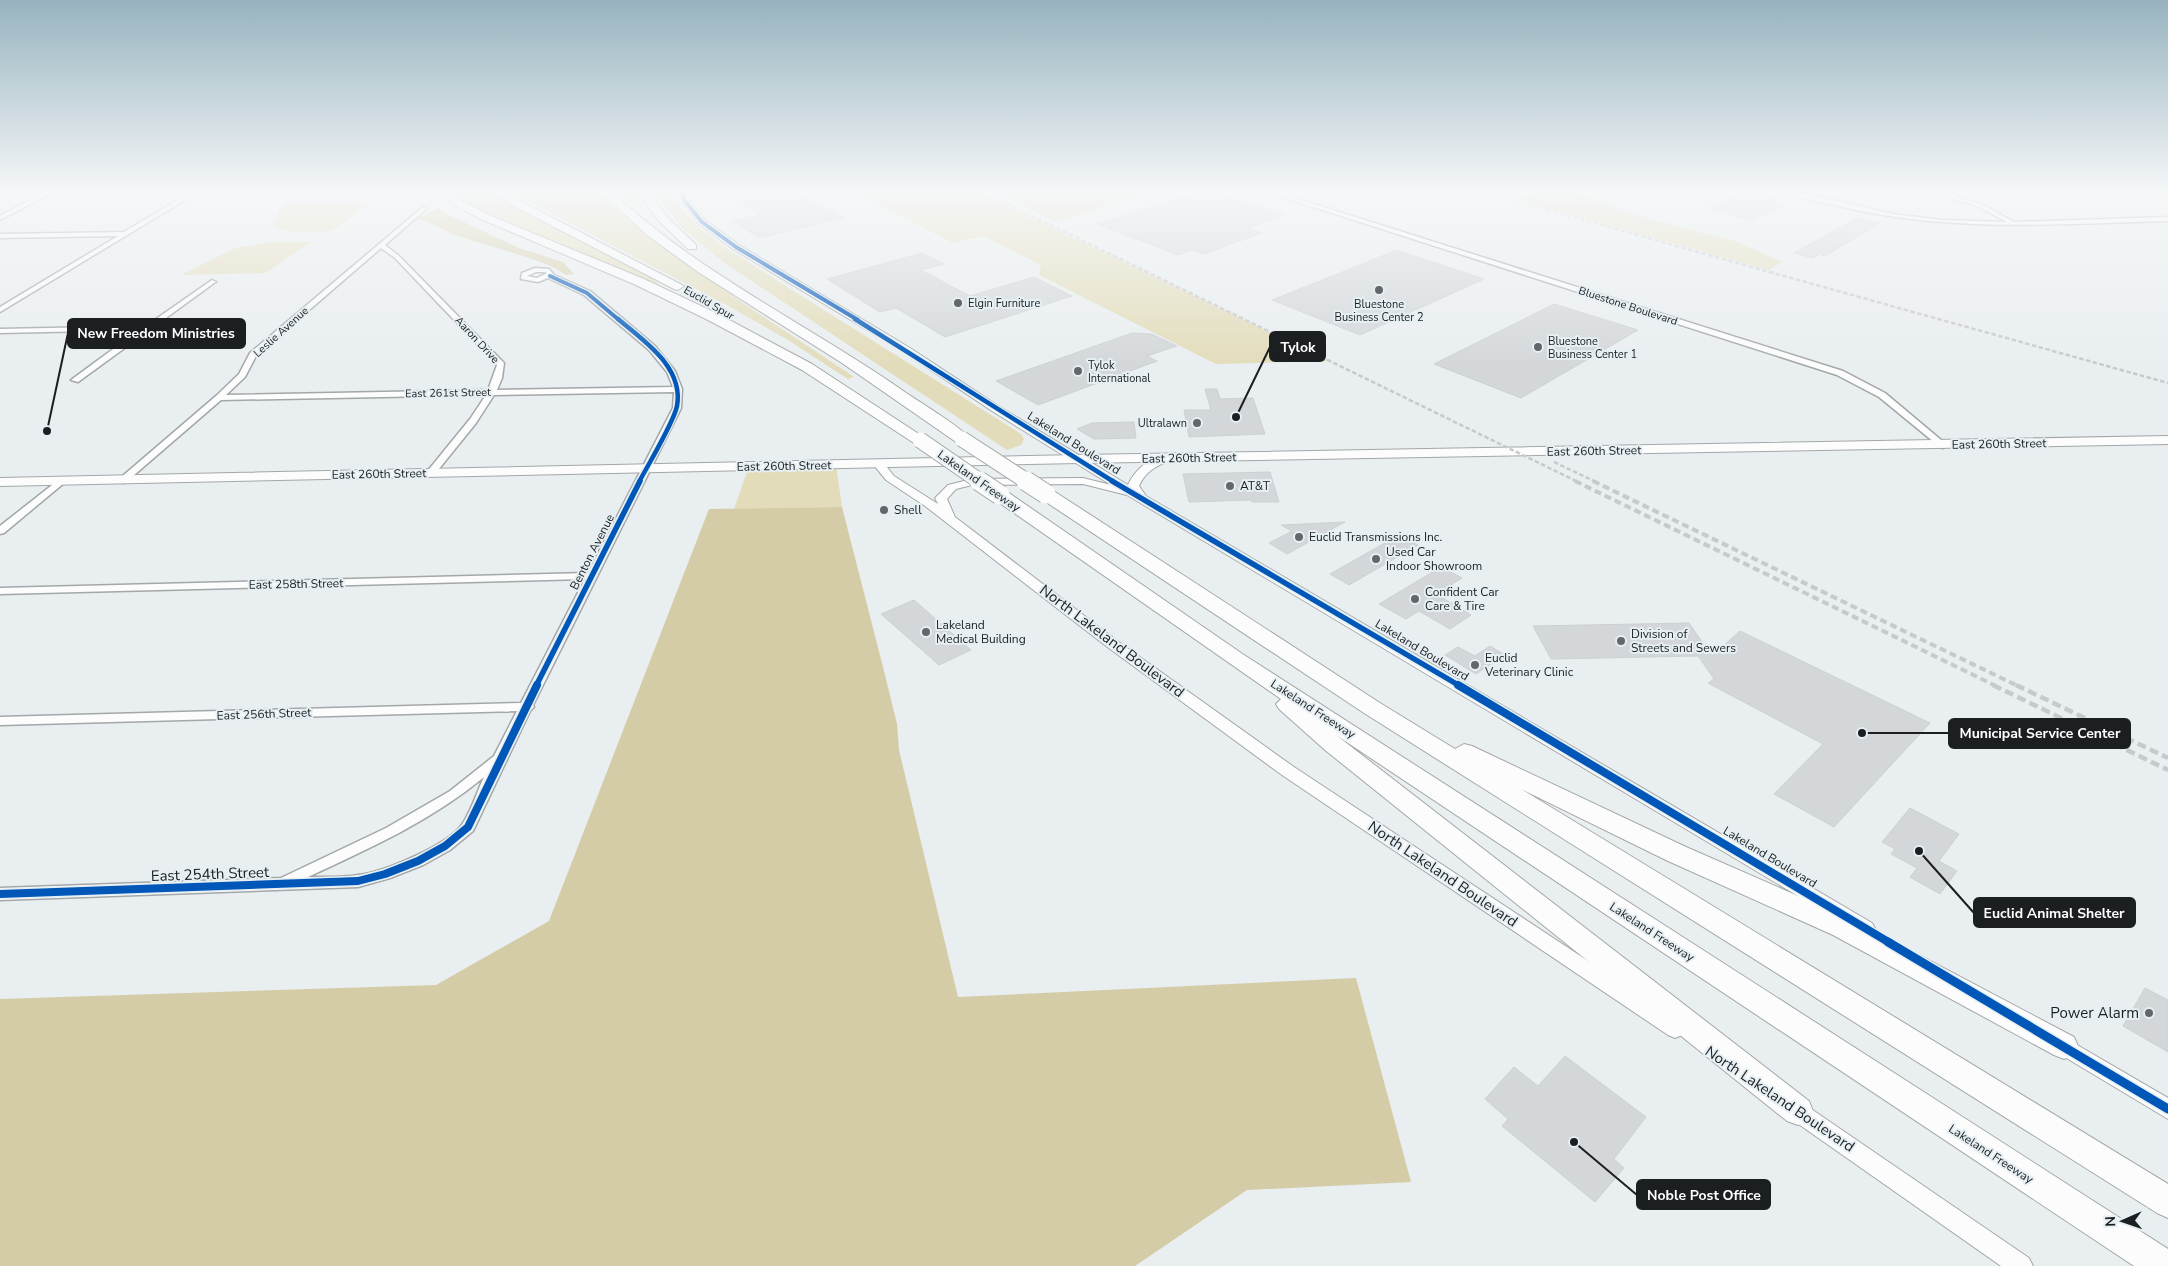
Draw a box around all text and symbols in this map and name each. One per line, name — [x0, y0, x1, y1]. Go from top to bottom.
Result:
street label: Euclid Spur — [681, 283, 737, 324]
street label: Bluestone Boulevard — [1577, 283, 1679, 329]
marker: Bluestone Business Center 2 — [1373, 284, 1385, 296]
place label: Elgin Furniture — [968, 296, 1040, 311]
marker: Elgin Furniture — [952, 297, 964, 309]
place label: Bluestone Business Center 2 — [1334, 297, 1424, 325]
street label: Leslie Avenue — [250, 303, 312, 361]
street label: Aaron Drive — [451, 313, 503, 367]
callout: New Freedom Ministries — [68, 319, 245, 348]
text: New Freedom Ministries — [77, 324, 235, 343]
callout: Tylok — [1270, 332, 1325, 361]
place label: Bluestone Business Center 1 — [1548, 334, 1637, 362]
text: Tylok — [1280, 338, 1316, 357]
marker: Bluestone Business Center 1 — [1532, 341, 1544, 353]
place label: Tylok International — [1088, 358, 1151, 386]
marker: Tylok International — [1072, 365, 1084, 377]
street label: East 261st Street — [405, 385, 491, 401]
street label: Lakeland Boulevard — [1024, 408, 1124, 478]
place label: Ultralawn — [1138, 416, 1187, 431]
marker: Ultralawn — [1191, 417, 1203, 429]
street label: East 260th Street — [1952, 435, 2047, 453]
street label: East 260th Street — [1547, 442, 1642, 460]
street label: Lakeland Freeway — [934, 446, 1024, 516]
street label: East 260th Street — [1142, 449, 1237, 467]
street label: East 260th Street — [737, 457, 832, 475]
street label: East 260th Street — [332, 465, 427, 483]
place label: AT&T — [1240, 478, 1271, 494]
marker: AT&T — [1224, 480, 1236, 492]
place label: Shell — [894, 502, 922, 518]
marker: Shell — [878, 504, 890, 516]
street label: Benton Avenue — [566, 511, 618, 593]
place label: Euclid Transmissions Inc. — [1309, 529, 1442, 545]
marker: Euclid Transmissions Inc. — [1293, 531, 1305, 543]
place label: Used Car Indoor Showroom — [1386, 544, 1482, 574]
marker: Used Car Indoor Showroom — [1370, 553, 1382, 565]
street label: East 258th Street — [249, 575, 344, 593]
street label: North Lakeland Boulevard — [1036, 580, 1188, 702]
place label: Confident Car Care & Tire — [1425, 584, 1500, 614]
marker: Confident Car Care & Tire — [1409, 593, 1421, 605]
street label: Lakeland Boulevard — [1372, 616, 1472, 684]
place label: Lakeland Medical Building — [936, 617, 1026, 647]
marker: Lakeland Medical Building — [920, 626, 932, 638]
place label: Division of Streets and Sewers — [1631, 626, 1736, 656]
marker: Division of Streets and Sewers — [1615, 635, 1627, 647]
place label: Euclid Veterinary Clinic — [1484, 650, 1574, 680]
marker: Euclid Veterinary Clinic — [1469, 659, 1481, 671]
street label: Lakeland Freeway — [1268, 676, 1359, 743]
street label: East 256th Street — [216, 704, 312, 724]
callout: Municipal Service Center — [1949, 719, 2130, 748]
text: Municipal Service Center — [1960, 724, 2121, 743]
street label: North Lakeland Boulevard — [1364, 816, 1522, 932]
street label: Lakeland Boulevard — [1720, 823, 1820, 891]
street label: East 254th Street — [150, 862, 270, 886]
callout: Euclid Animal Shelter — [1974, 898, 2135, 927]
street label: Lakeland Freeway — [1607, 899, 1698, 966]
text: Euclid Animal Shelter — [1984, 904, 2125, 923]
place label: Power Alarm — [2050, 1003, 2139, 1023]
marker: Power Alarm — [2143, 1007, 2155, 1019]
street label: North Lakeland Boulevard — [1701, 1041, 1859, 1157]
street label: Lakeland Freeway — [1946, 1121, 2037, 1188]
callout: Noble Post Office — [1637, 1180, 1770, 1209]
text: Noble Post Office — [1647, 1186, 1761, 1205]
north arrow — [2098, 1196, 2148, 1246]
text: N — [2101, 1216, 2120, 1227]

